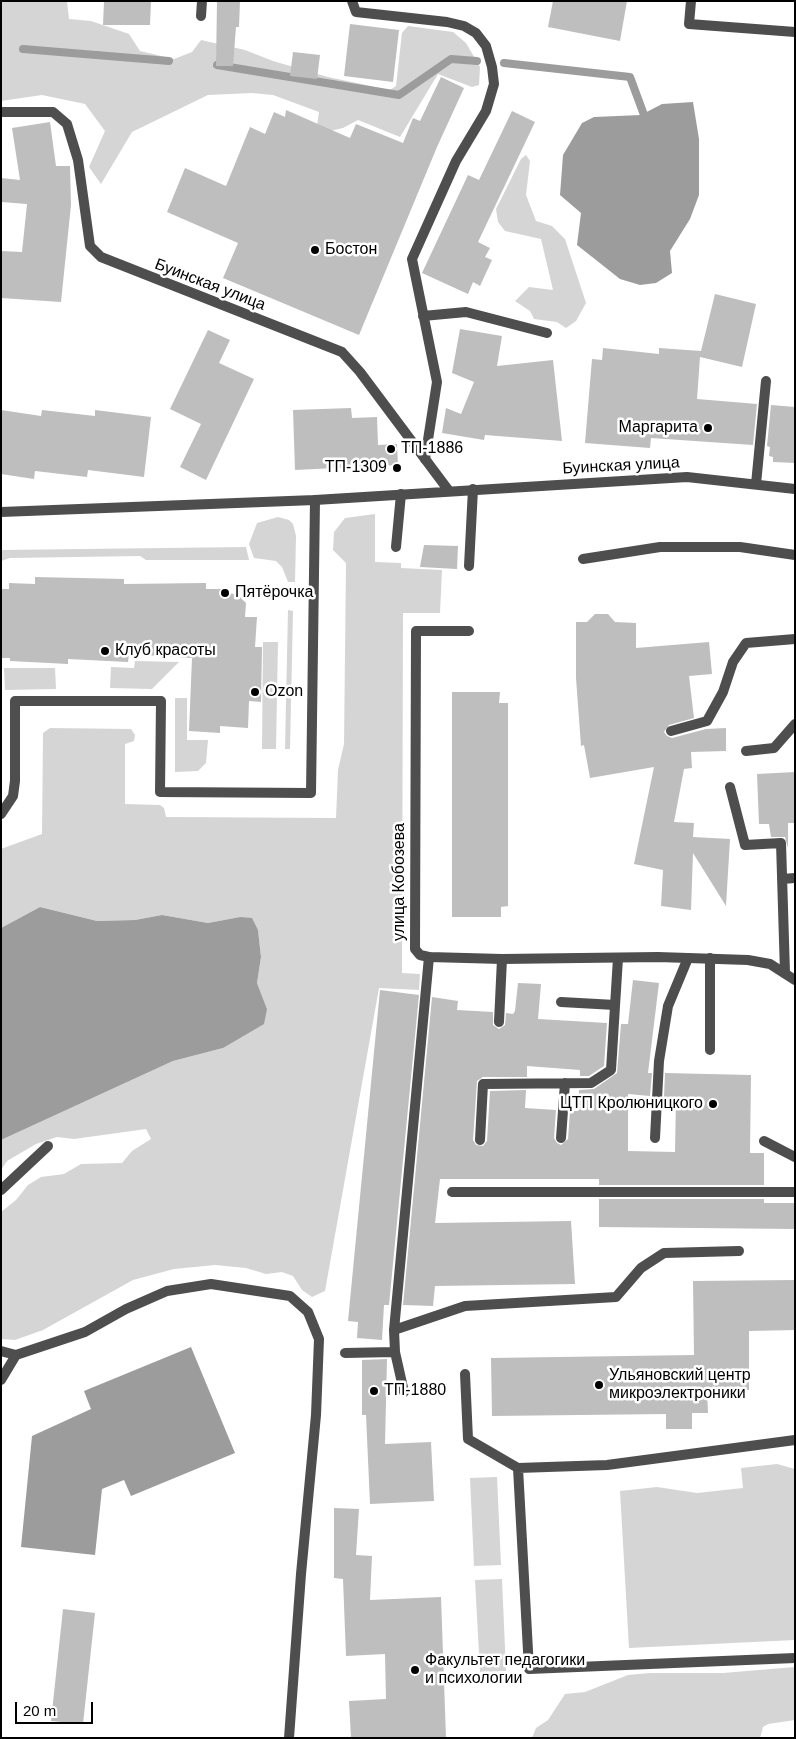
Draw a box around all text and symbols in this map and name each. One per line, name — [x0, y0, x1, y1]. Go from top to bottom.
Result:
place label: Бостон — [325, 240, 377, 260]
marker: Бостон — [309, 244, 321, 256]
street label: Буинская улица — [152, 255, 268, 315]
place label: Маргарита — [618, 418, 698, 438]
marker: Маргарита — [702, 422, 714, 434]
place label: ТП-1886 — [401, 439, 463, 459]
marker: ТП-1886 — [385, 443, 397, 455]
street label: Буинская улица — [562, 453, 680, 479]
place label: ТП-1309 — [325, 458, 387, 478]
marker: ТП-1309 — [391, 462, 403, 474]
place label: Пятёрочка — [235, 583, 313, 603]
marker: Пятёрочка — [219, 587, 231, 599]
place label: Клуб красоты — [115, 641, 216, 661]
marker: Клуб красоты — [99, 645, 111, 657]
place label: Ozon — [265, 682, 303, 702]
marker: Ozon — [249, 686, 261, 698]
street label: улица Кобозева — [390, 823, 410, 941]
place label: ЦТП Кролюницкого — [560, 1094, 703, 1114]
marker: ЦТП Кролюницкого — [707, 1098, 719, 1110]
place label: Ульяновский центр микроэлектроники — [609, 1366, 751, 1404]
marker: Ульяновский центр микроэлектроники — [593, 1379, 605, 1391]
place label: ТП-1880 — [384, 1381, 446, 1401]
marker: ТП-1880 — [368, 1385, 380, 1397]
place label: Факультет педагогики и психологии — [425, 1651, 585, 1689]
marker: Факультет педагогики и психологии — [409, 1664, 421, 1676]
scale bar — [18, 1692, 95, 1724]
text: 20 m — [23, 1702, 56, 1719]

